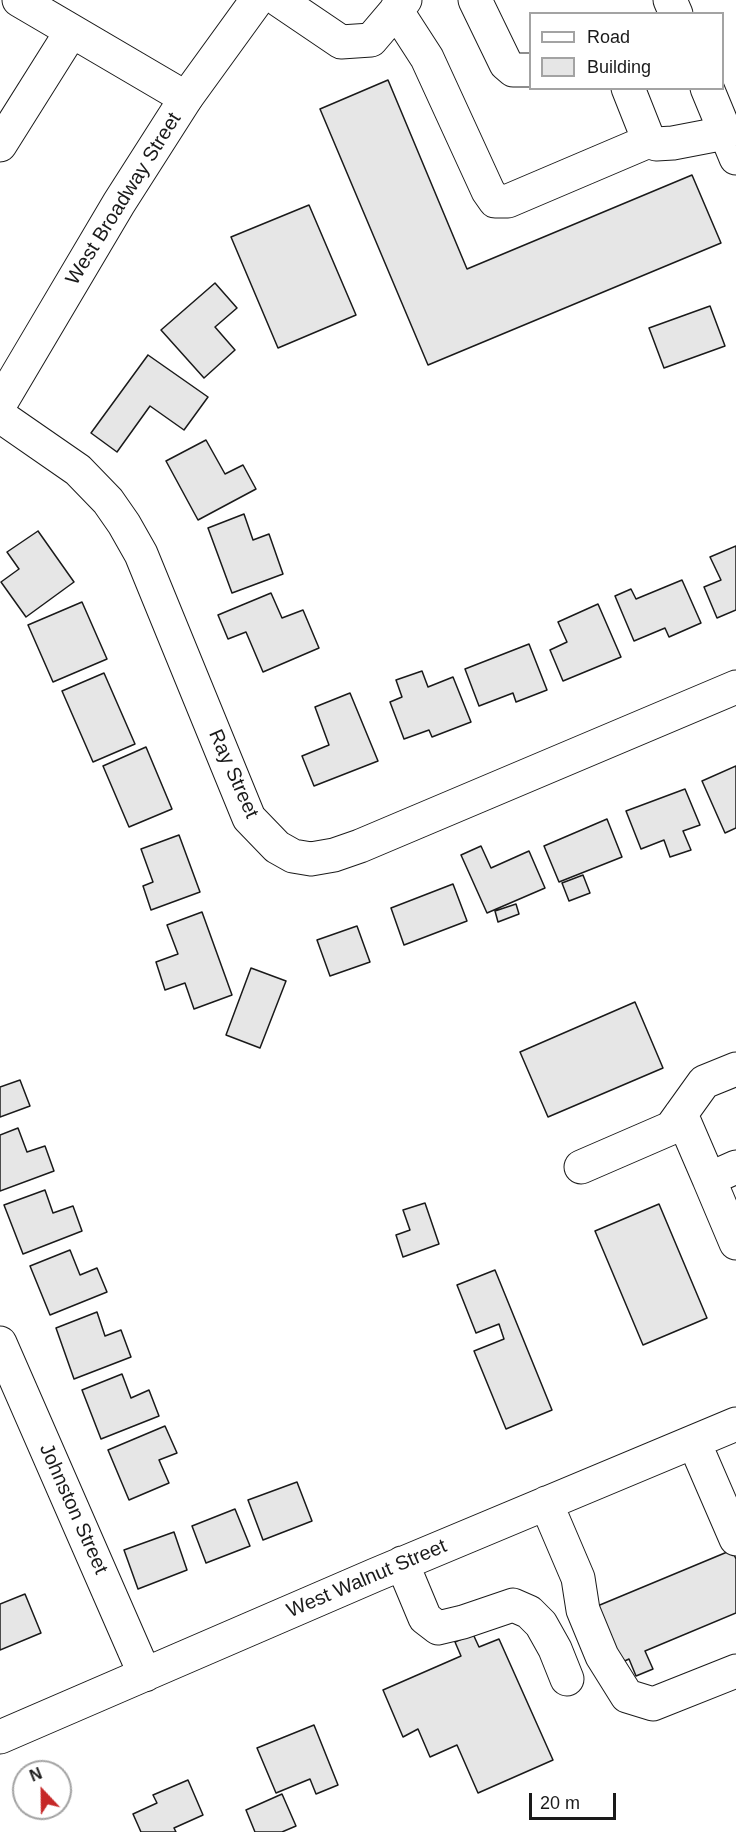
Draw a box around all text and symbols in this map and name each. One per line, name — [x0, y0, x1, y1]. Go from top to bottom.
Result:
legend — [529, 12, 724, 90]
text: Road — [587, 27, 630, 47]
text: Building — [587, 57, 651, 77]
street label: West Broadway Street — [61, 108, 187, 290]
street label: Ray Street — [203, 726, 263, 822]
street label: Johnston Street — [34, 1440, 112, 1578]
street label: West Walnut Street — [284, 1535, 450, 1623]
north arrow — [12, 1760, 72, 1820]
text: N — [27, 1765, 44, 1785]
scale bar — [532, 1781, 619, 1819]
text: 20 m — [540, 1793, 580, 1813]

